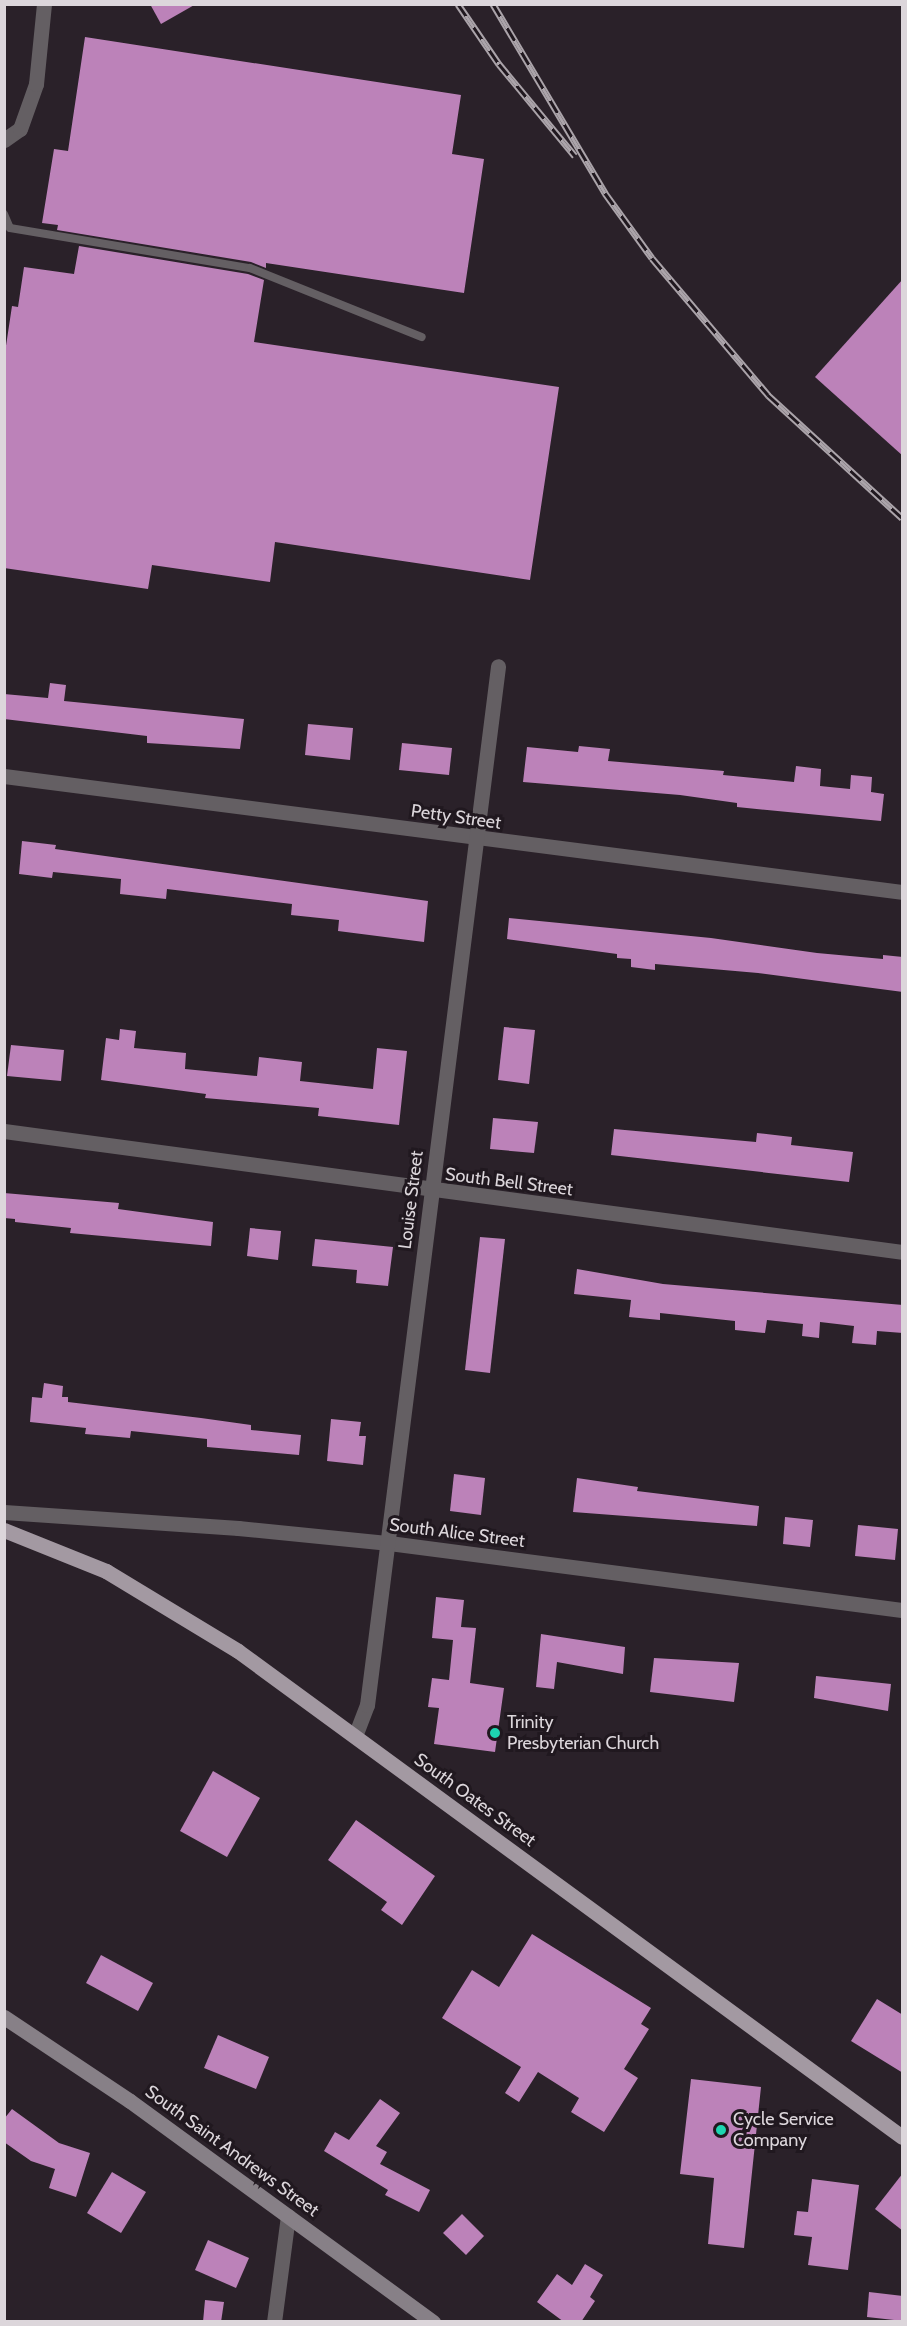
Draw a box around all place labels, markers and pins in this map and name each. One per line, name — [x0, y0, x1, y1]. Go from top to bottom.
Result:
place label: Trinity Presbyterian Church — [507, 1712, 659, 1754]
marker: Trinity Presbyterian Church — [488, 1726, 502, 1740]
place label: Cycle Service Company — [733, 2109, 834, 2152]
marker: Cycle Service Company — [714, 2123, 728, 2137]

